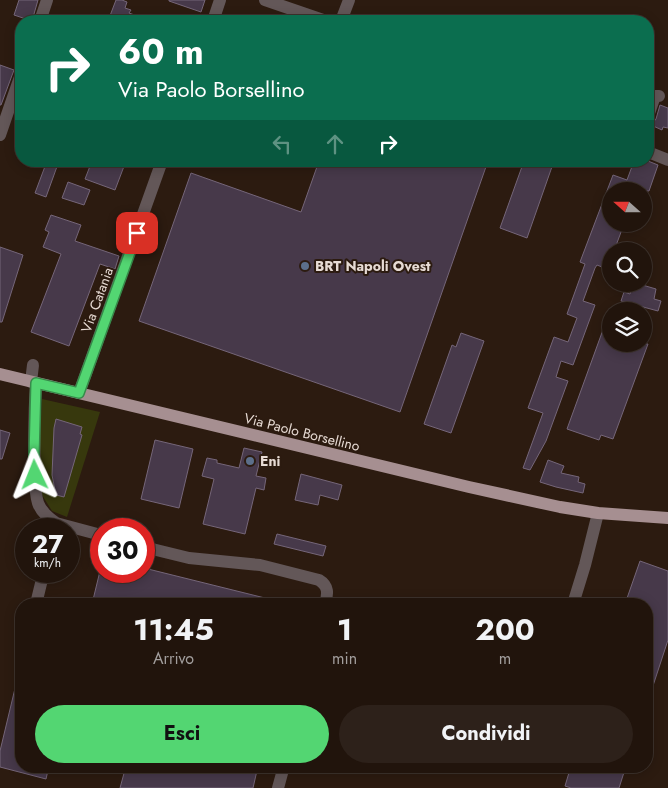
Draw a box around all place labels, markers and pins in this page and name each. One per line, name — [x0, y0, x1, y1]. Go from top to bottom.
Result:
pin — [116, 212, 158, 254]
place label: BRT Napoli Ovest — [315, 256, 431, 276]
marker: BRT Napoli Ovest — [299, 260, 311, 272]
place label: Eni — [260, 451, 280, 471]
marker: Eni — [244, 455, 256, 467]

